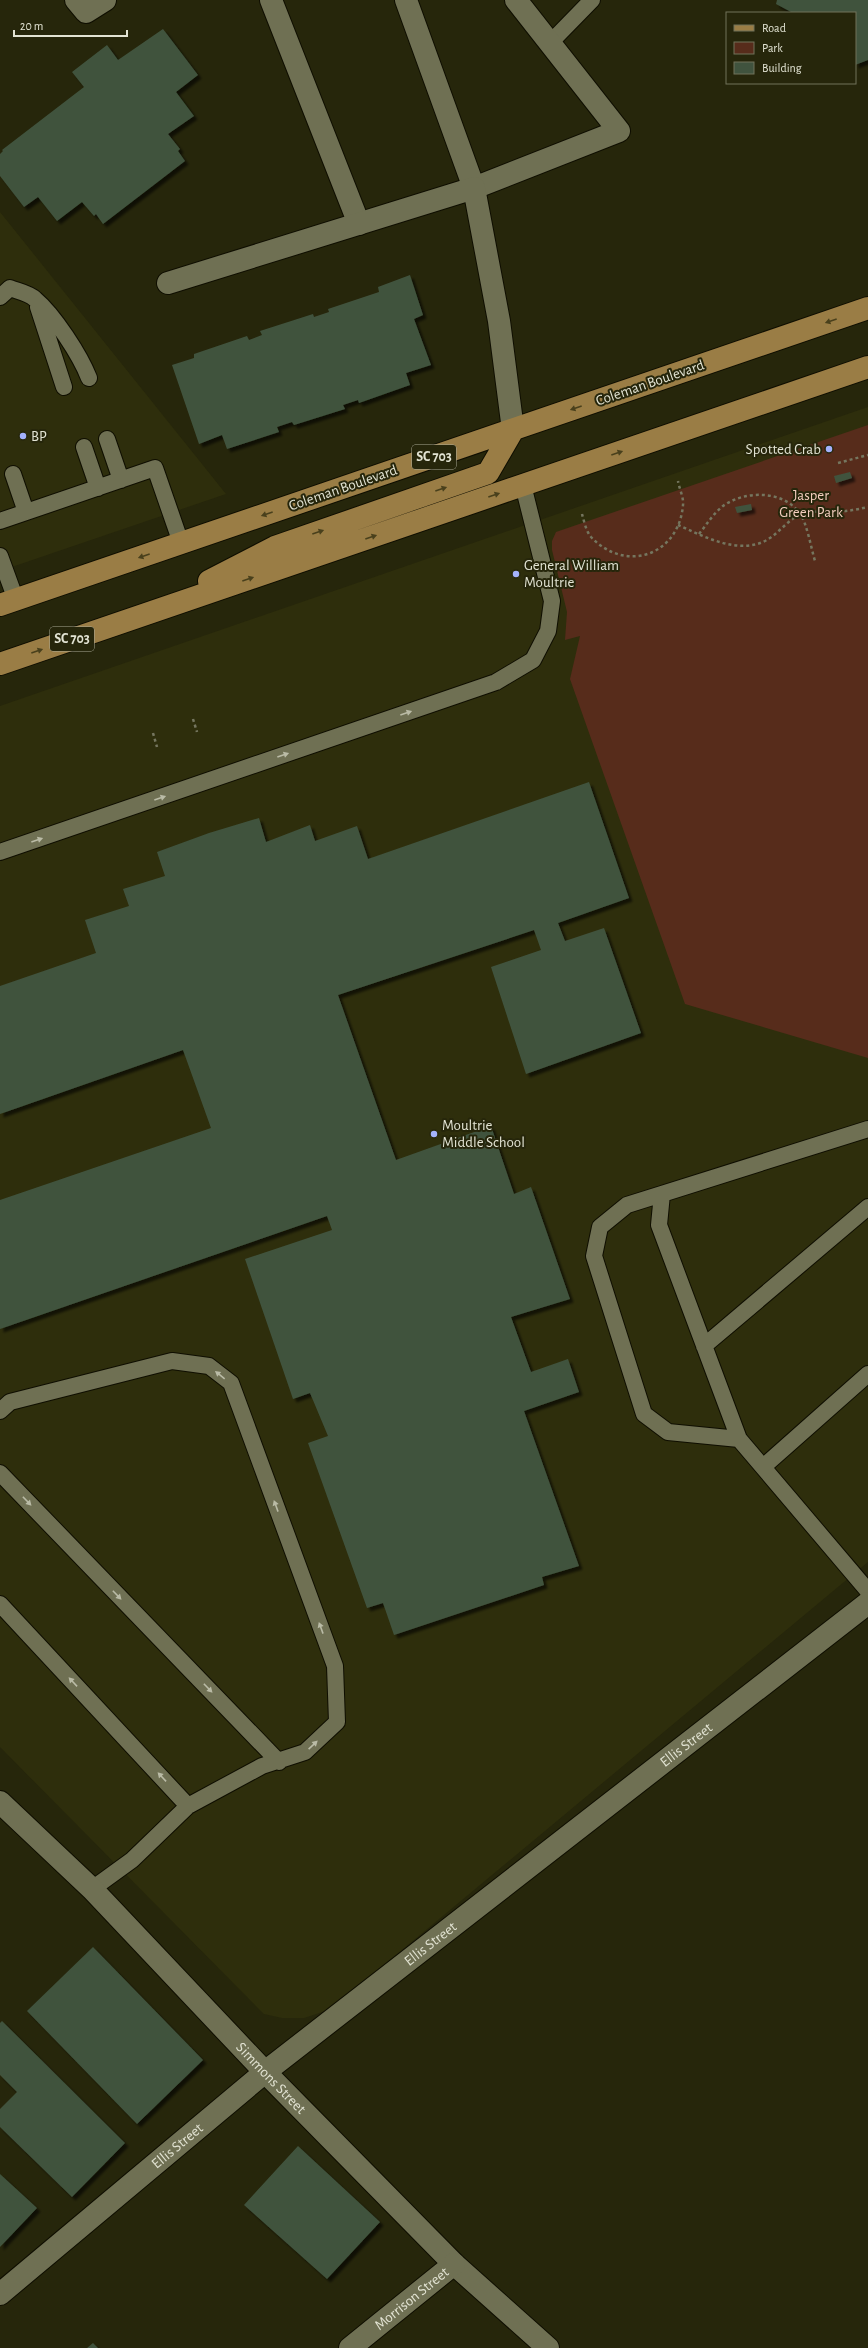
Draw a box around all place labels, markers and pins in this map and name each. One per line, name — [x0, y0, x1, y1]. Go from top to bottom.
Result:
place label: BP — [31, 429, 47, 444]
marker: BP — [18, 431, 28, 441]
place label: Spotted Crab — [746, 442, 821, 457]
marker: Spotted Crab — [824, 444, 834, 454]
place label: General William Moultrie — [524, 558, 619, 590]
marker: General William Moultrie — [511, 569, 521, 579]
place label: Moultrie Middle School — [442, 1118, 525, 1150]
marker: Moultrie Middle School — [429, 1129, 439, 1139]

